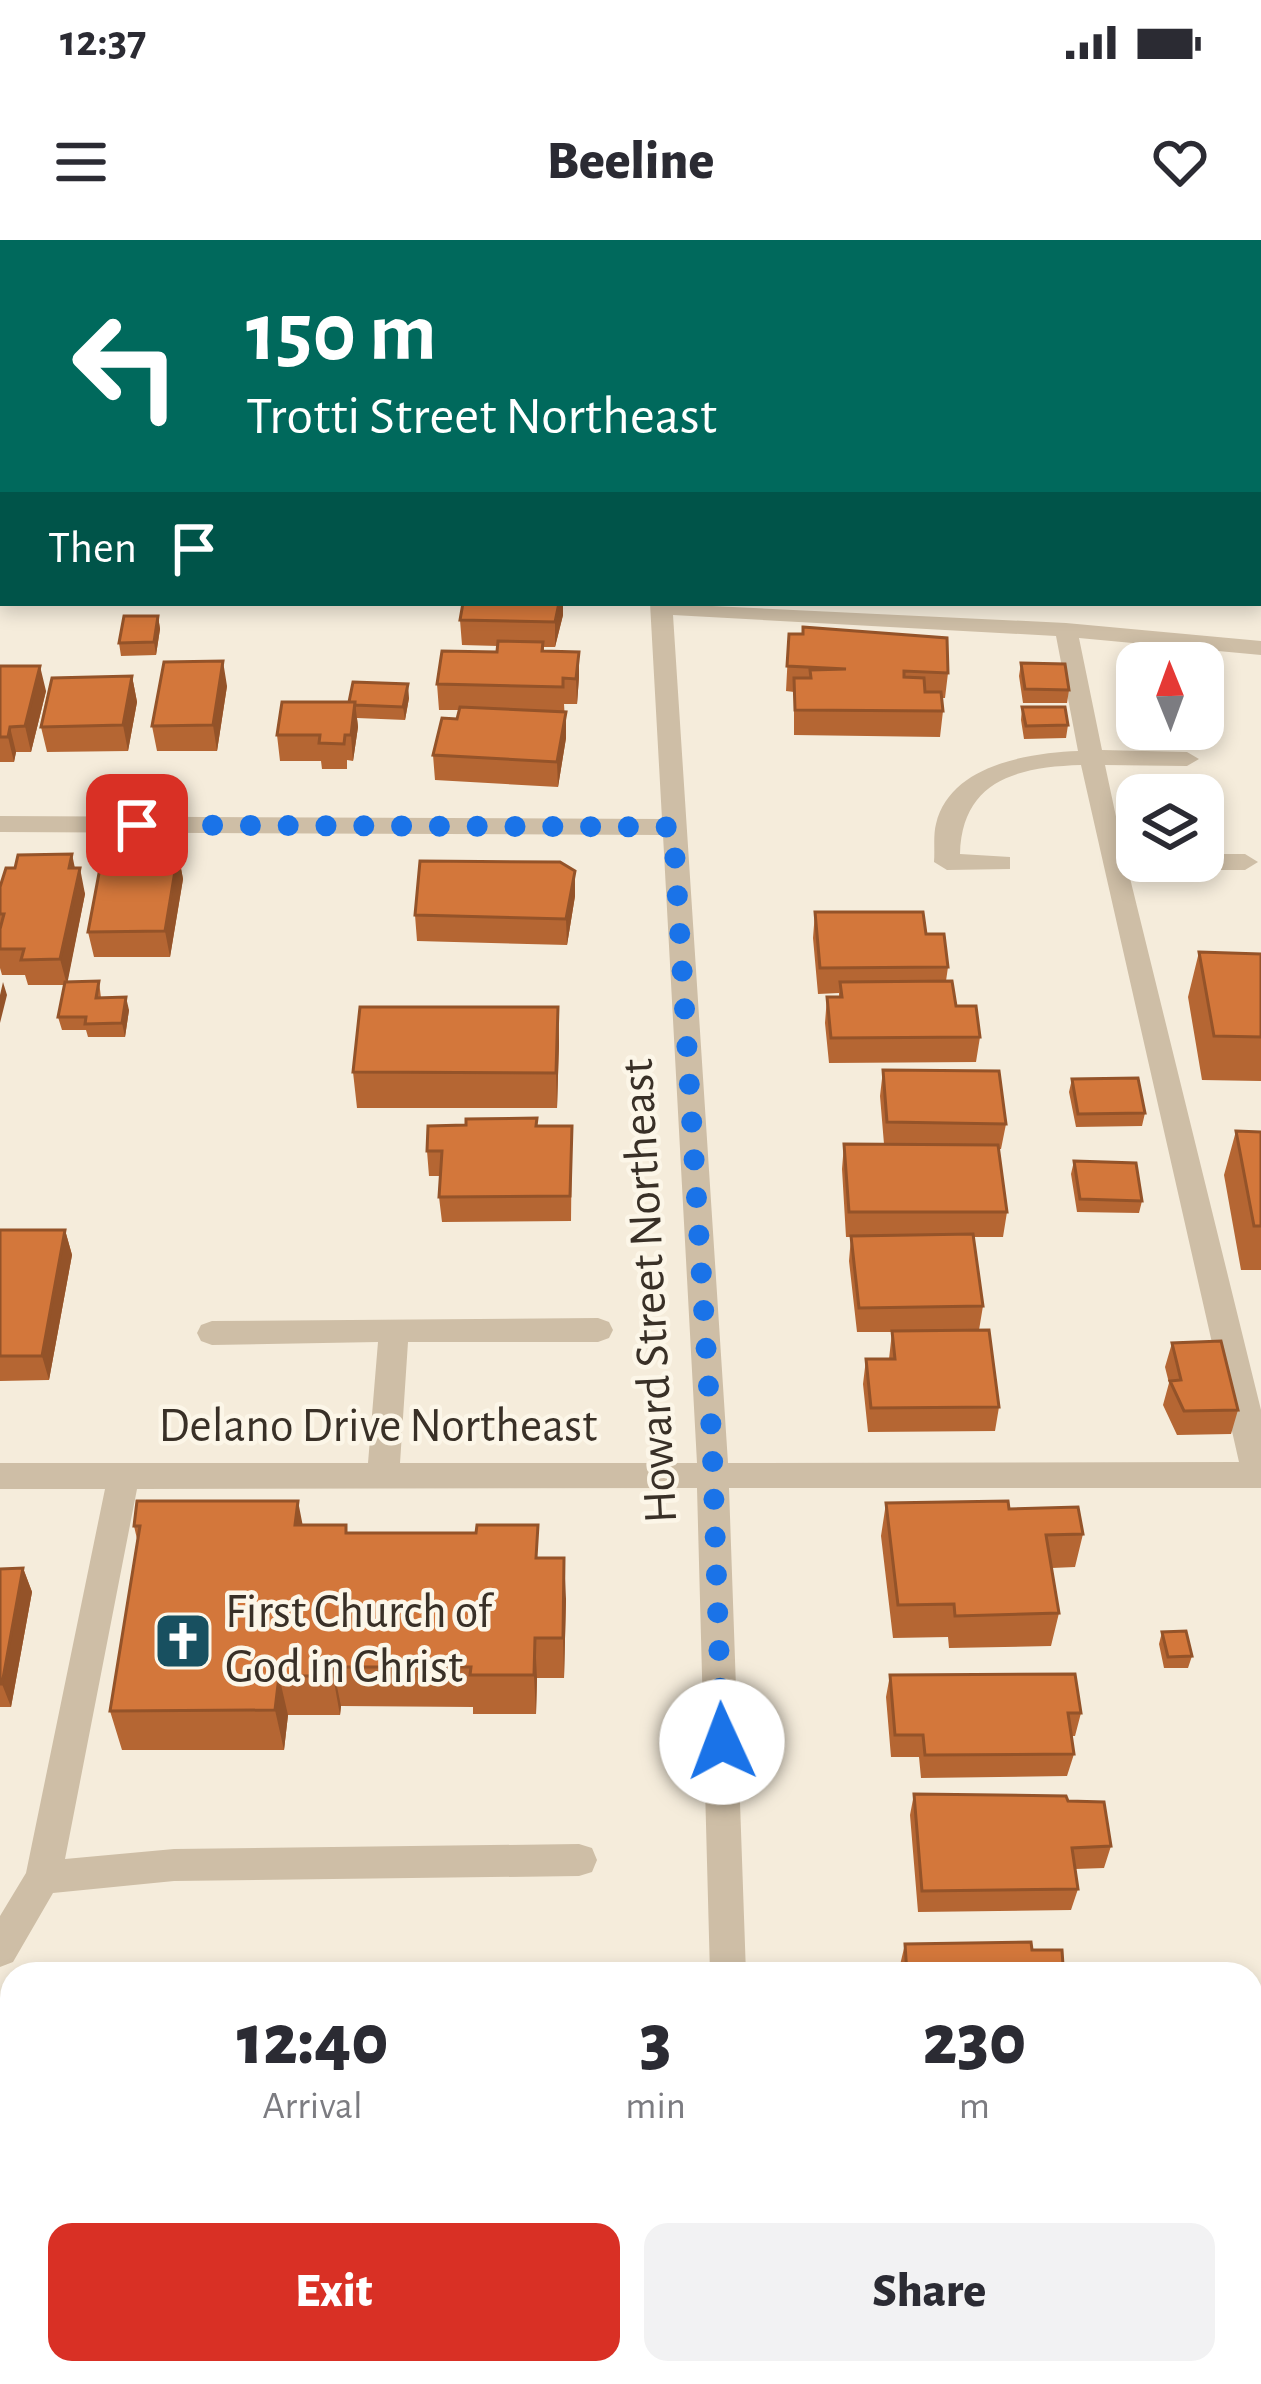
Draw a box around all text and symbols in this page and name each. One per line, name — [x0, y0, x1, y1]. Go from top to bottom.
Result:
text: 12:37 — [60, 19, 147, 64]
icon: menu — [48, 129, 114, 195]
icon: heart — [1147, 129, 1213, 195]
text: Beeline — [547, 135, 714, 189]
icon: left — [48, 288, 204, 444]
text: 150 m — [246, 292, 437, 376]
text: Trotti Street Northeast — [246, 390, 717, 444]
icon: arrive — [161, 516, 227, 582]
text: Then — [48, 526, 137, 571]
north arrow — [1116, 642, 1224, 750]
map controls — [1116, 642, 1224, 882]
pin — [86, 774, 188, 876]
button: layers — [1116, 774, 1224, 882]
icon: arrive — [104, 792, 170, 858]
street label: Howard Street Northeast — [614, 1057, 686, 1525]
street label: Delano Drive Northeast — [159, 1403, 597, 1451]
place label: First Church of God in Christ — [225, 1589, 494, 1692]
church icon: First Church of God in Christ — [152, 1610, 214, 1672]
position arrow — [659, 1679, 785, 1805]
text: 12:40 — [237, 2005, 388, 2077]
text: 3 — [640, 2005, 671, 2077]
text: 230 — [923, 2005, 1026, 2077]
text: Arrival — [262, 2087, 363, 2126]
text: min — [625, 2087, 686, 2126]
text: m — [959, 2087, 990, 2126]
button: Exit — [48, 2223, 620, 2361]
button: Share — [644, 2223, 1215, 2361]

